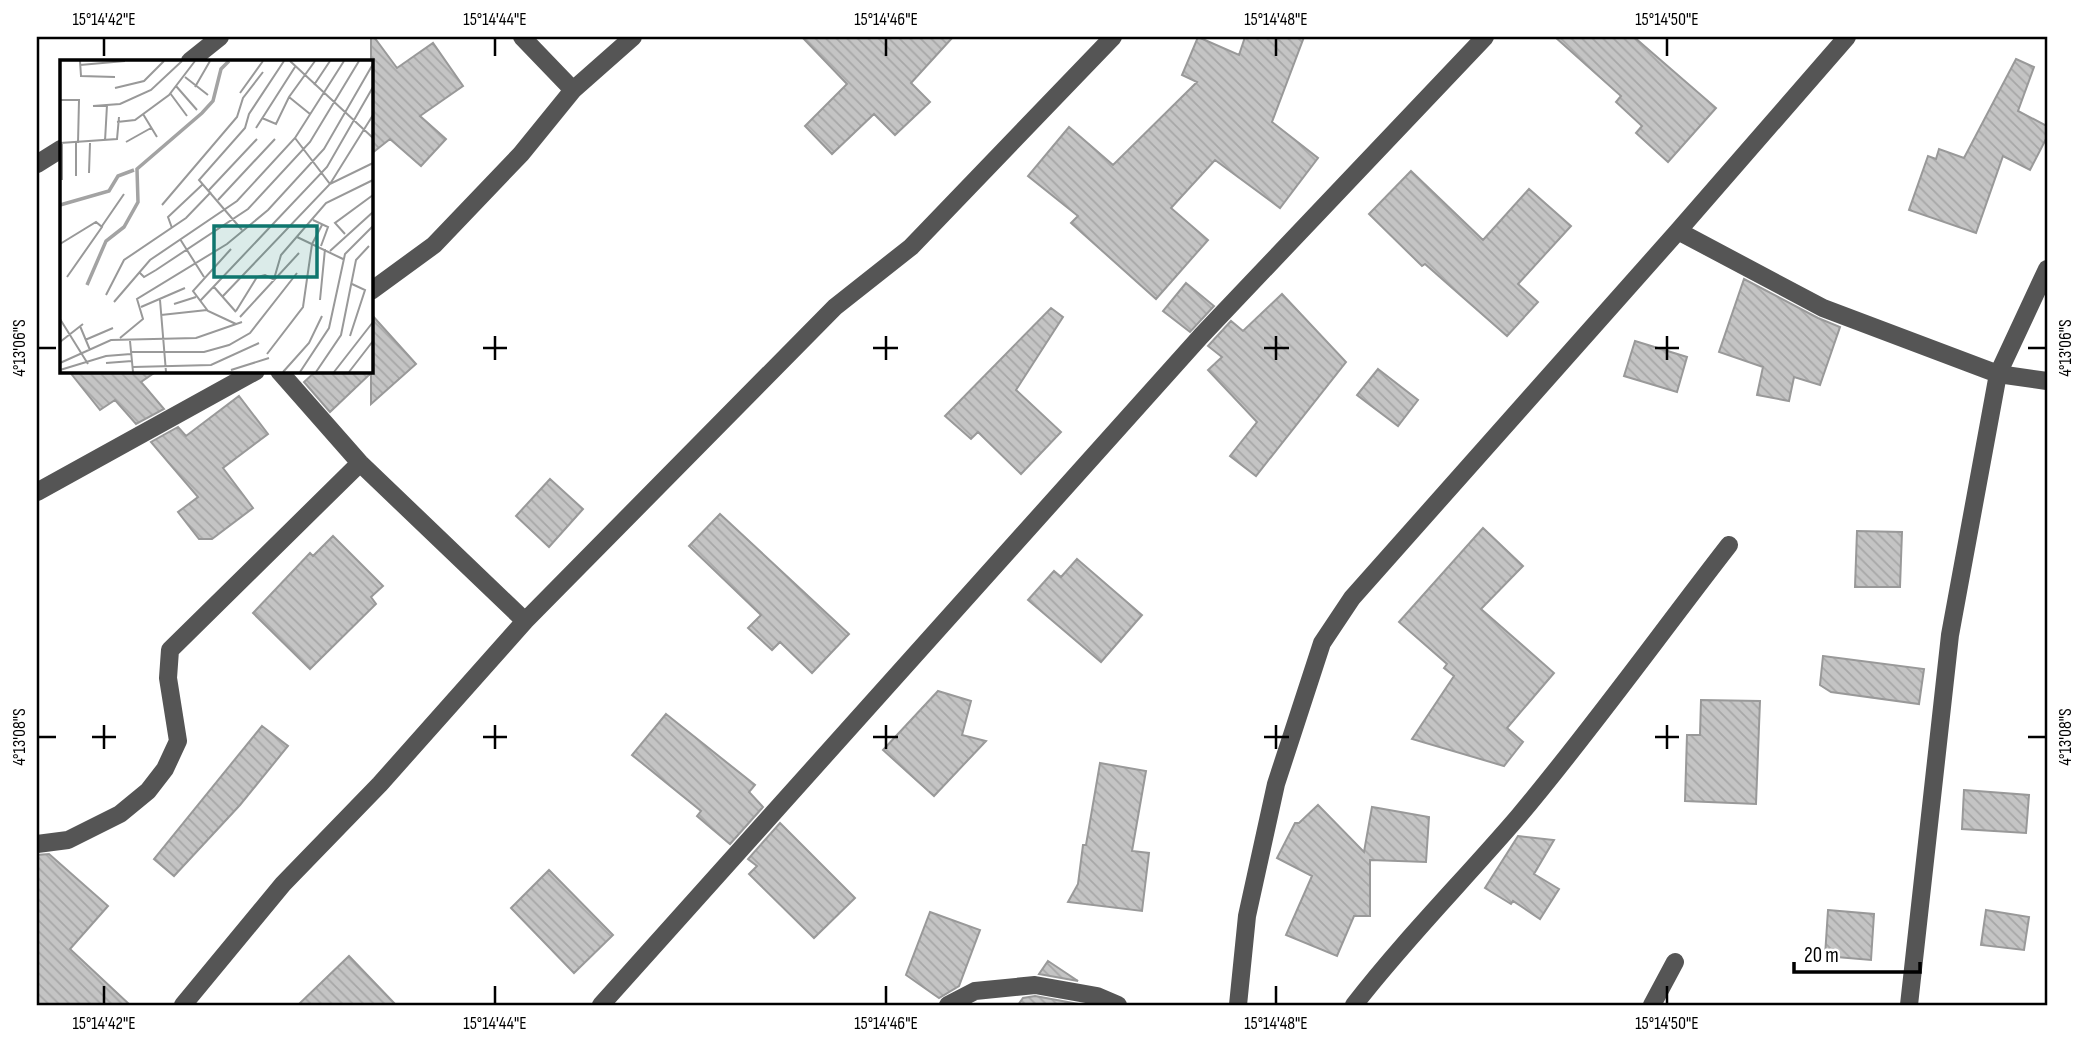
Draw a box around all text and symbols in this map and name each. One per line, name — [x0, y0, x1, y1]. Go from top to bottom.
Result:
text: 15°14'42"E — [72, 9, 136, 30]
text: 15°14'44"E — [463, 9, 527, 30]
text: 15°14'46"E — [854, 9, 918, 30]
text: 15°14'48"E — [1244, 9, 1308, 30]
text: 15°14'50"E — [1635, 9, 1699, 30]
inset map — [60, 60, 373, 373]
text: 4°13'06"S — [9, 319, 30, 377]
text: 4°13'06"S — [2055, 319, 2076, 377]
text: 4°13'08"S — [9, 708, 30, 766]
text: 4°13'08"S — [2055, 708, 2076, 766]
scale bar — [1794, 930, 1920, 974]
text: 20 m — [1804, 943, 1839, 968]
text: 15°14'42"E — [72, 1013, 136, 1034]
text: 15°14'44"E — [463, 1013, 527, 1034]
text: 15°14'46"E — [854, 1013, 918, 1034]
text: 15°14'48"E — [1244, 1013, 1308, 1034]
text: 15°14'50"E — [1635, 1013, 1699, 1034]

